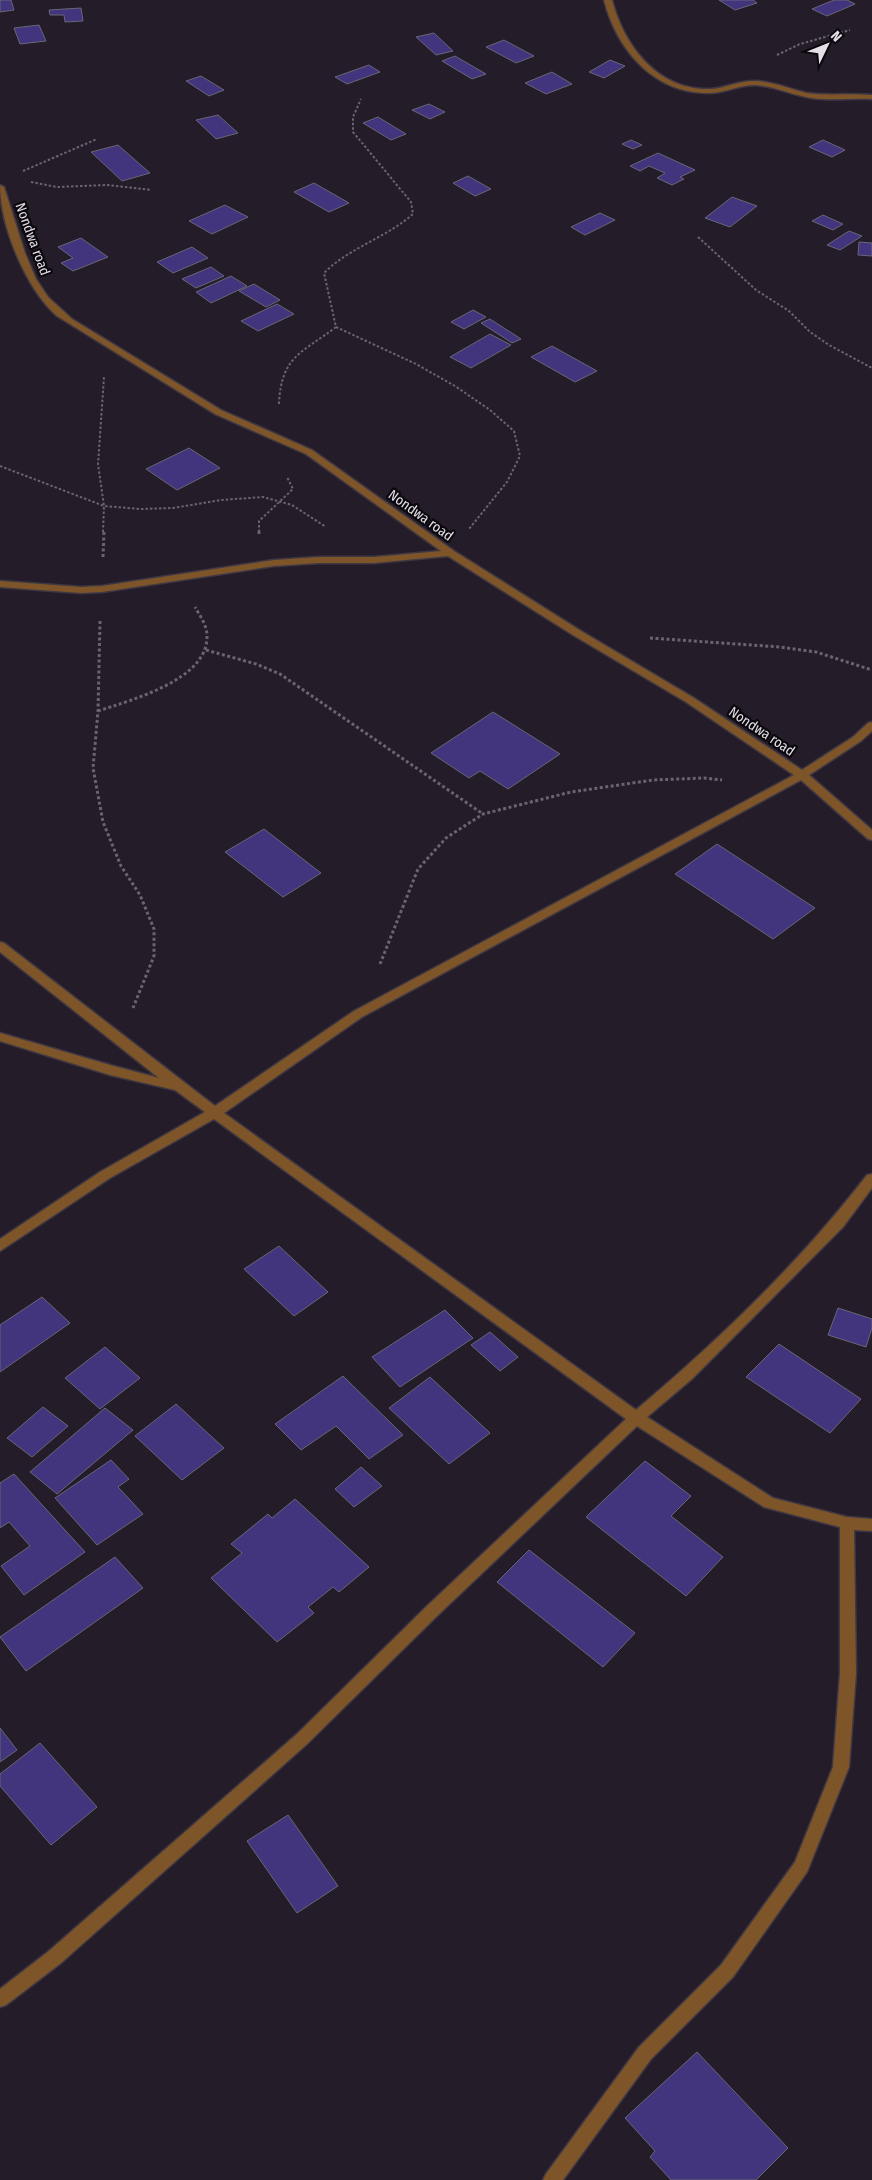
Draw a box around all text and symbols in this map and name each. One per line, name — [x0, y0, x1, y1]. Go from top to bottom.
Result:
north arrow — [802, 20, 852, 70]
text: N — [827, 28, 845, 45]
street label: Nondwa road — [12, 201, 54, 278]
street label: Nondwa road — [385, 486, 456, 545]
street label: Nondwa road — [725, 703, 798, 760]

